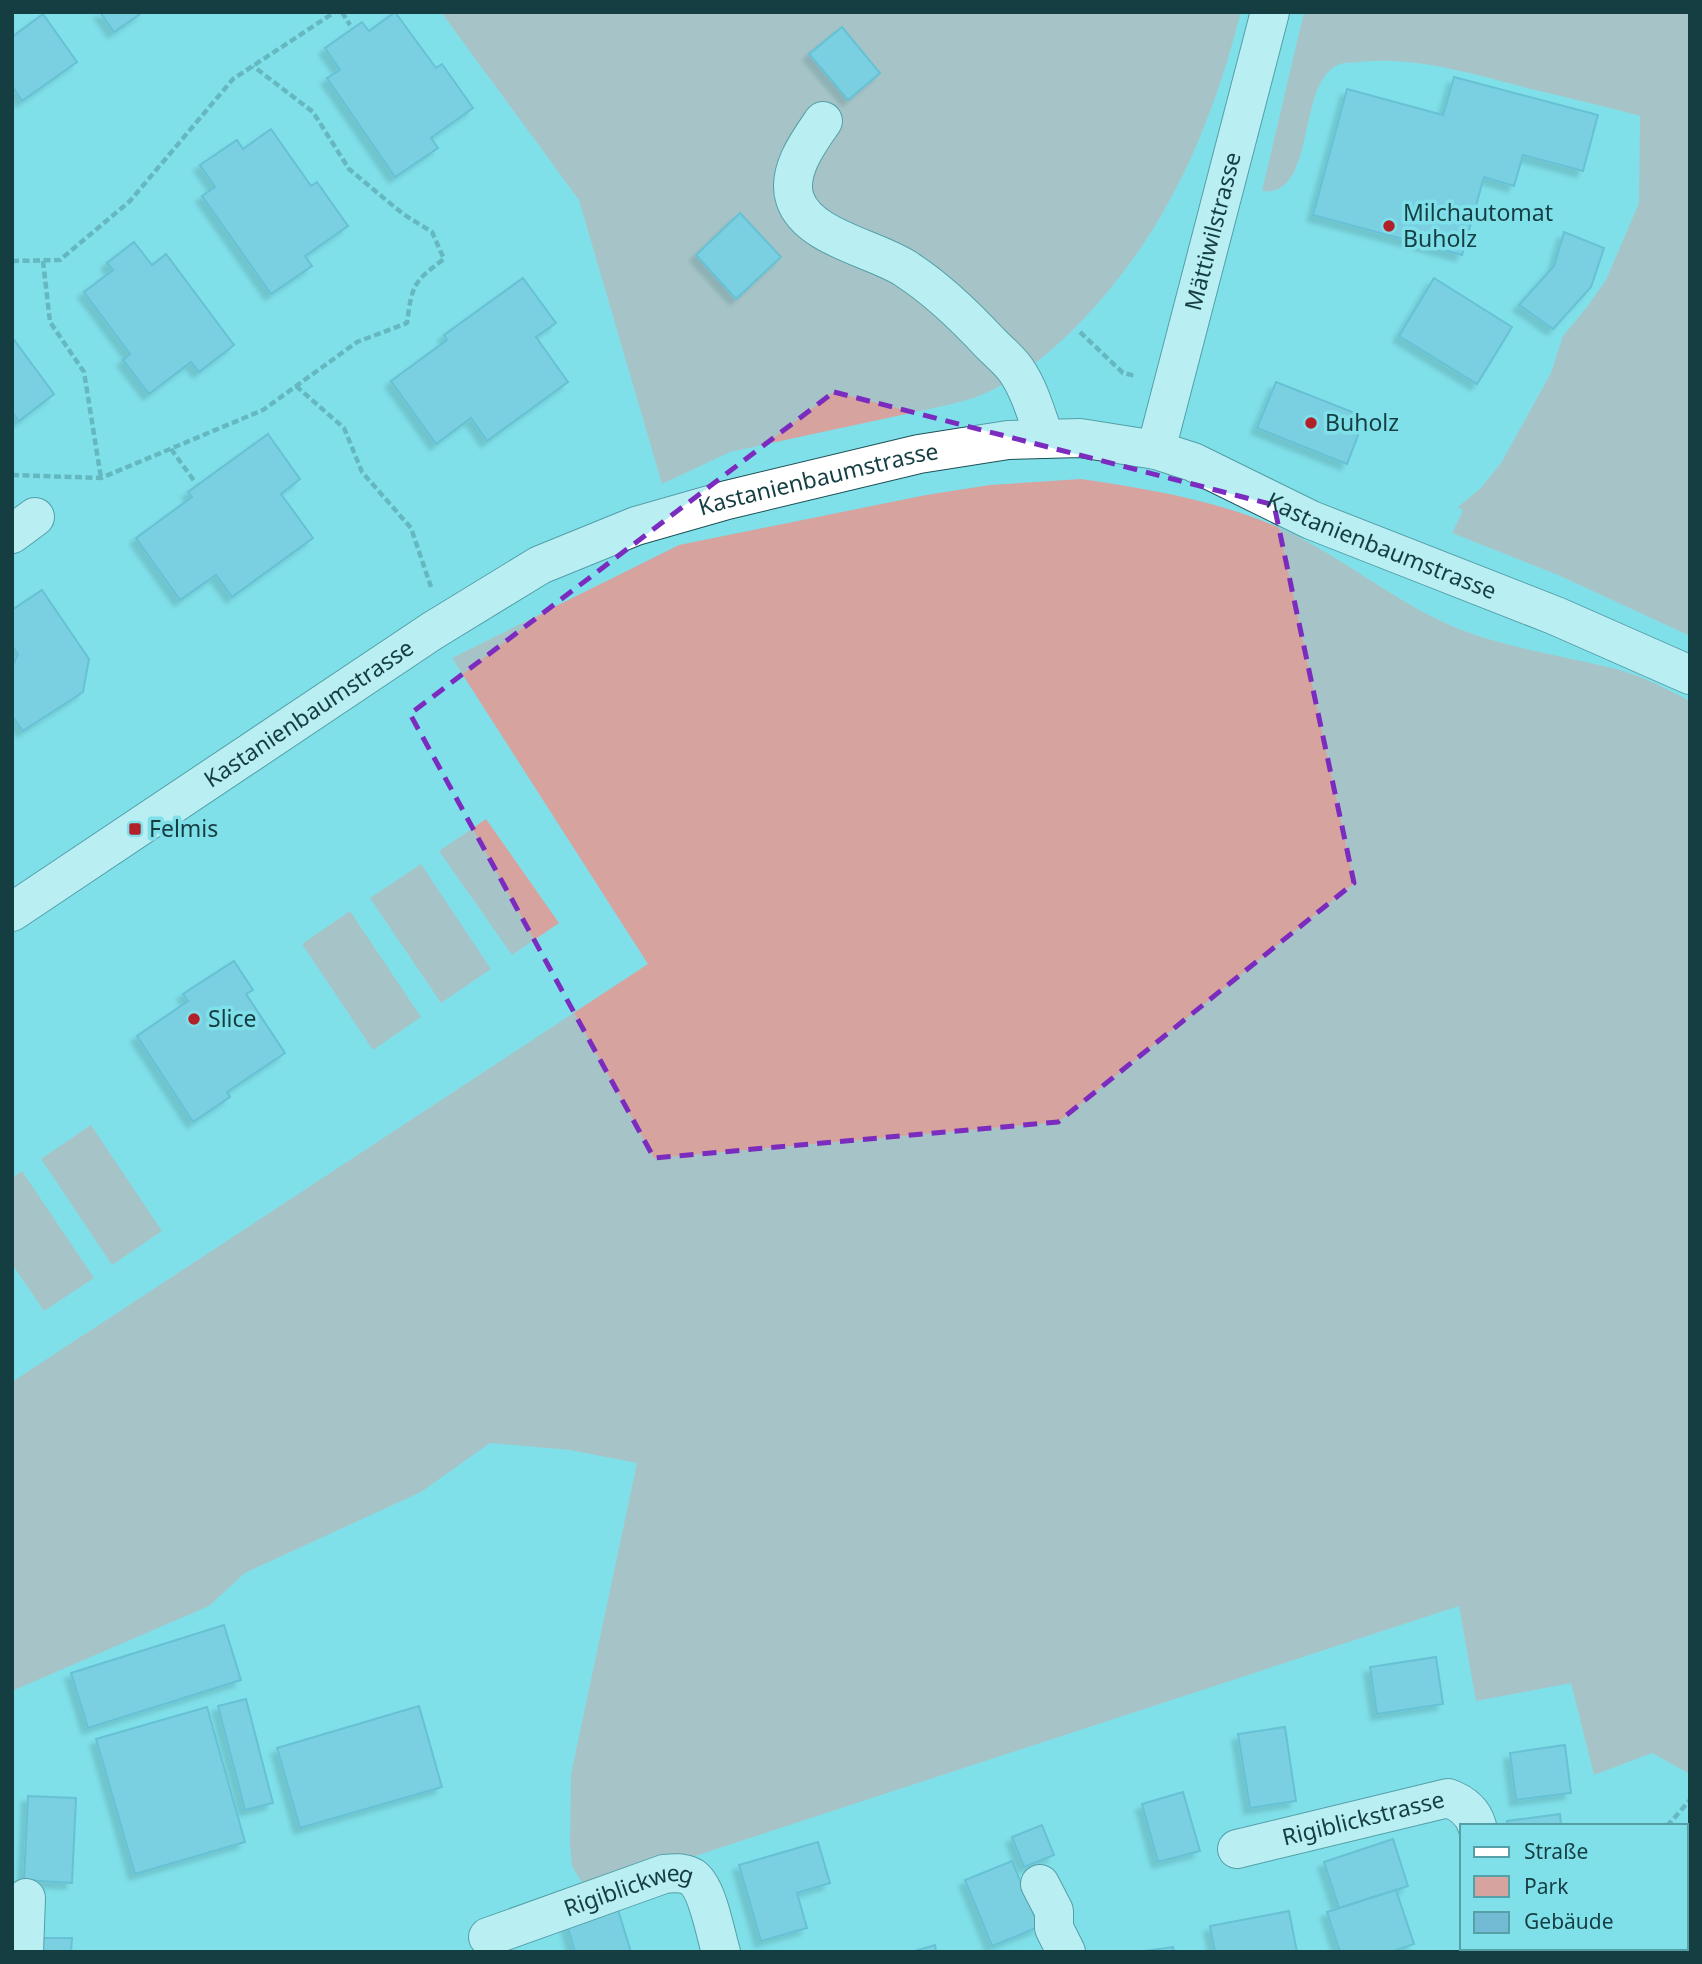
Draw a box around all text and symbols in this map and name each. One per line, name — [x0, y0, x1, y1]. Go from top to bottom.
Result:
street label: Mättiwilstrasse — [1176, 148, 1248, 314]
place label: Milchautomat Buholz — [1403, 196, 1553, 254]
marker: Milchautomat Buholz — [1381, 218, 1397, 234]
place label: Buholz — [1325, 406, 1399, 438]
marker: Buholz — [1303, 415, 1319, 431]
street label: Kastanienbaumstrasse — [694, 434, 940, 522]
street label: Kastanienbaumstrasse — [1261, 484, 1501, 606]
street label: Kastanienbaumstrasse — [197, 631, 419, 794]
place label: Felmis — [149, 812, 218, 844]
marker: Felmis — [127, 821, 143, 837]
place label: Slice — [208, 1002, 257, 1034]
marker: Slice — [186, 1011, 202, 1027]
street label: Rigiblickstrasse — [1279, 1782, 1448, 1853]
legend — [1460, 1824, 1688, 1950]
text: Straße — [1524, 1837, 1588, 1865]
street label: Rigiblickweg — [559, 1856, 698, 1924]
text: Park — [1524, 1872, 1569, 1900]
text: Gebäude — [1524, 1907, 1614, 1935]

